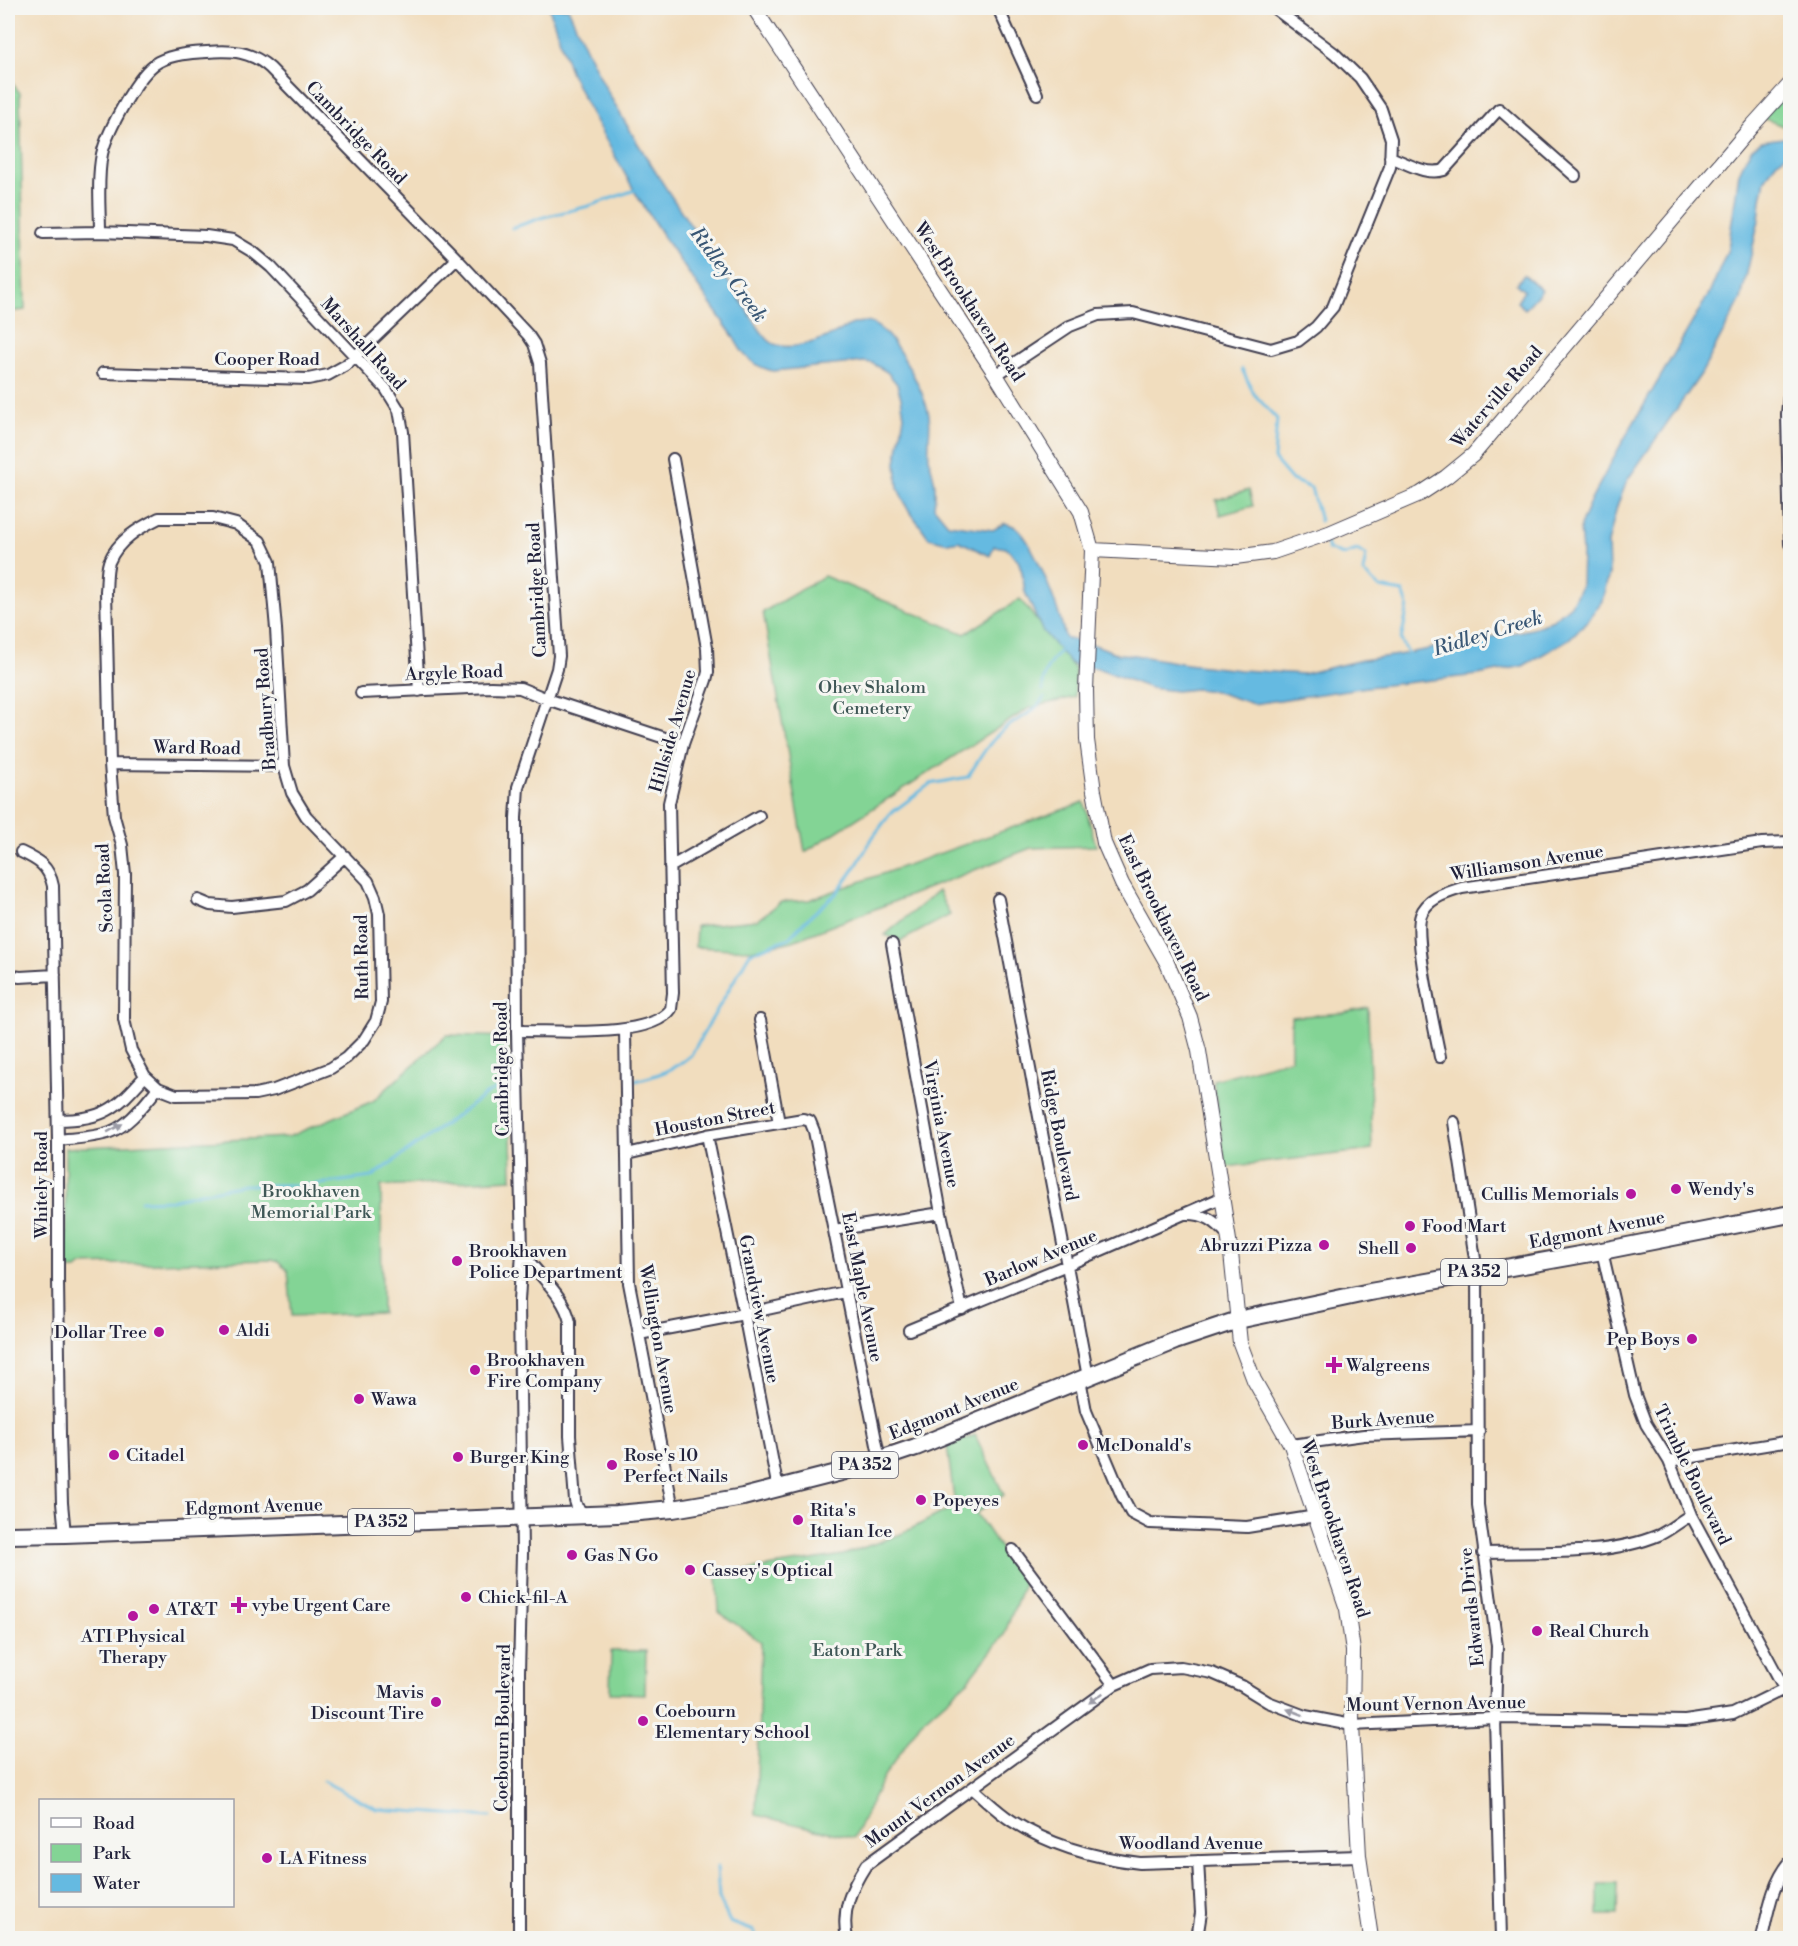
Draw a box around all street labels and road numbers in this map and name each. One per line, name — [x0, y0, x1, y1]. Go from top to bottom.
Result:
street label: Cambridge Road — [301, 76, 412, 190]
street label: West Brookhaven Road — [908, 217, 1030, 387]
street label: Marshall Road — [315, 293, 411, 396]
street label: Waterville Road — [1446, 340, 1548, 454]
street label: Cooper Road — [214, 348, 320, 371]
street label: Cambridge Road — [522, 521, 552, 658]
street label: Bradbury Road — [250, 646, 282, 772]
street label: Argyle Road — [404, 660, 504, 686]
street label: Hillside Avenue — [644, 667, 702, 795]
street label: Ward Road — [152, 736, 242, 760]
street label: East Brookhaven Road — [1113, 831, 1214, 1006]
street label: Williamson Avenue — [1448, 840, 1605, 887]
street label: Scola Road — [91, 842, 119, 933]
street label: Ruth Road — [350, 913, 374, 1000]
street label: Cambridge Road — [489, 1000, 515, 1137]
street label: Virginia Avenue — [917, 1057, 965, 1190]
street label: Ridge Boulevard — [1035, 1067, 1083, 1204]
street label: Houston Street — [653, 1096, 778, 1142]
street label: Whitely Road — [30, 1130, 53, 1240]
street label: Edgmont Avenue — [1527, 1206, 1667, 1254]
street label: East Maple Avenue — [836, 1210, 888, 1364]
street label: Barlow Avenue — [980, 1224, 1101, 1292]
street label: Grandview Avenue — [733, 1233, 785, 1385]
road number: PA 352 — [1441, 1259, 1507, 1285]
street label: Wellington Avenue — [633, 1262, 682, 1415]
street label: Edgmont Avenue — [886, 1372, 1022, 1446]
street label: Trimble Boulevard — [1648, 1401, 1736, 1550]
street label: Burk Avenue — [1330, 1405, 1435, 1435]
street label: West Brookhaven Road — [1295, 1436, 1375, 1622]
road number: PA 352 — [832, 1452, 898, 1478]
street label: Edgmont Avenue — [185, 1493, 323, 1521]
road number: PA 352 — [348, 1509, 414, 1535]
street label: Edwards Drive — [1454, 1546, 1490, 1668]
street label: Coebourn Boulevard — [490, 1643, 516, 1812]
street label: Mount Vernon Avenue — [1346, 1691, 1526, 1717]
street label: Mount Vernon Avenue — [860, 1729, 1020, 1853]
street label: Woodland Avenue — [1118, 1832, 1263, 1855]

